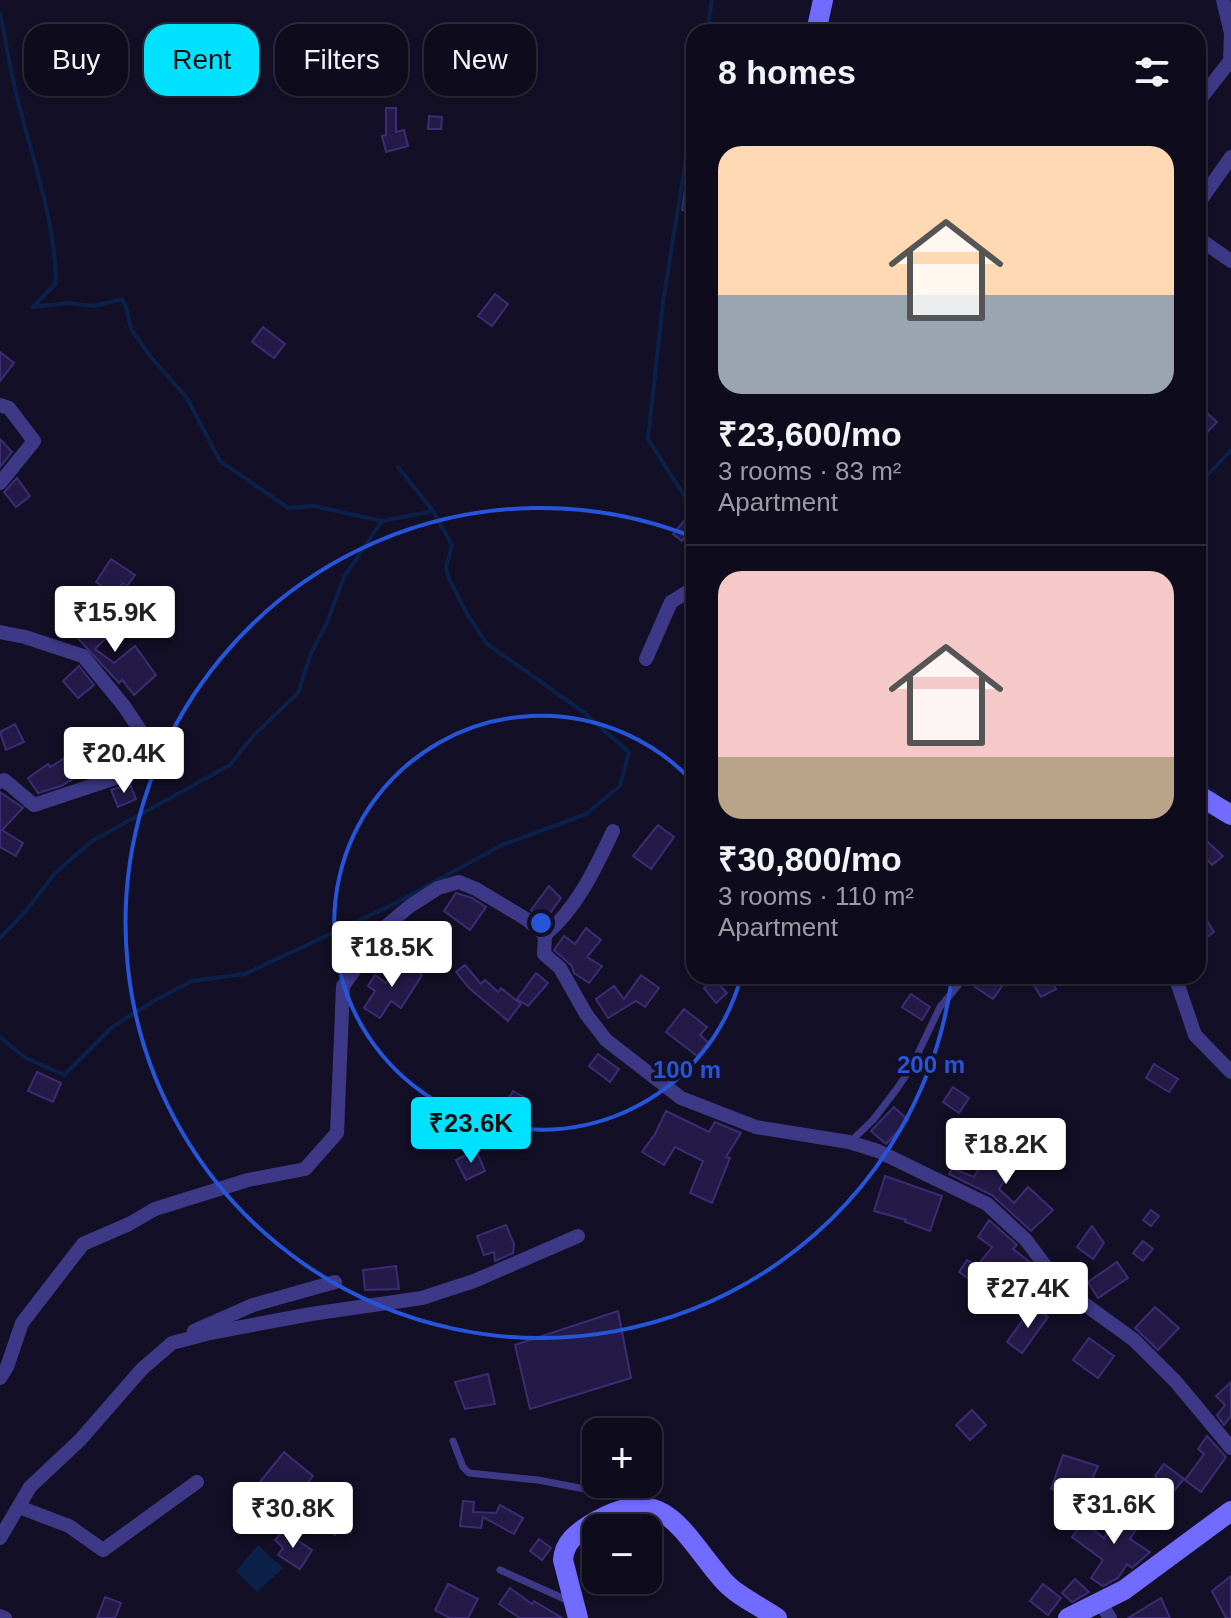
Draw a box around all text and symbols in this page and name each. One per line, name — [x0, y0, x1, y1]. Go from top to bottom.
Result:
chip: Buy — [24, 24, 128, 96]
chip: Rent — [144, 24, 259, 96]
chip: Filters — [275, 24, 408, 96]
chip: New — [424, 24, 536, 96]
icon: filters — [1130, 50, 1174, 94]
text: 8 homes — [718, 53, 856, 91]
icon: home — [874, 198, 1018, 342]
text: ₹23,600/mo — [718, 415, 902, 453]
text: 3 rooms · 83 m² — [718, 456, 902, 486]
text: Apartment — [718, 487, 838, 517]
pin: ₹15.9K — [50, 586, 180, 654]
text: ₹15.9K — [73, 597, 157, 627]
icon: home — [874, 623, 1018, 767]
pin: ₹20.4K — [59, 727, 189, 795]
text: ₹20.4K — [82, 738, 166, 768]
text: ₹30,800/mo — [718, 840, 902, 878]
text: 3 rooms · 110 m² — [718, 881, 914, 911]
centre of rings — [527, 909, 555, 937]
text: Apartment — [718, 912, 838, 942]
pin: ₹18.5K — [327, 921, 457, 989]
text: ₹18.5K — [350, 932, 434, 962]
text: 200 m — [897, 1051, 965, 1078]
text: 100 m — [653, 1056, 721, 1083]
pin: ₹23.6K — [406, 1097, 536, 1165]
text: ₹23.6K — [429, 1108, 513, 1138]
pin: ₹18.2K — [941, 1118, 1071, 1186]
text: ₹18.2K — [964, 1129, 1048, 1159]
pin: ₹27.4K — [963, 1262, 1093, 1330]
text: ₹27.4K — [986, 1273, 1070, 1303]
map controls — [582, 1418, 662, 1594]
button: + — [582, 1418, 662, 1498]
pin: ₹31.6K — [1049, 1478, 1179, 1546]
pin: ₹30.8K — [228, 1482, 358, 1550]
text: ₹31.6K — [1072, 1489, 1156, 1519]
text: ₹30.8K — [251, 1493, 335, 1523]
button: − — [582, 1514, 662, 1594]

